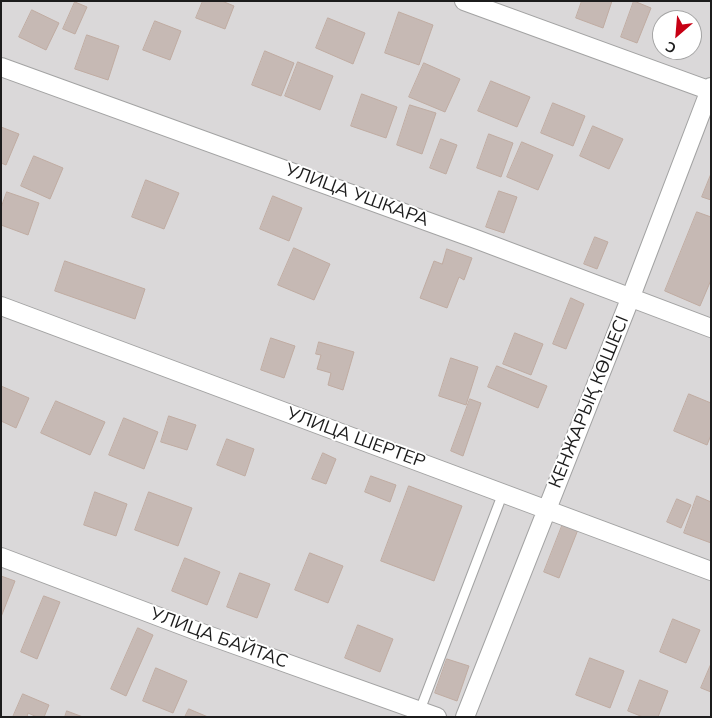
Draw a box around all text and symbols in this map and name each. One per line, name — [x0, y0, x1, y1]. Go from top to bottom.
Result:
north arrow — [652, 10, 702, 60]
text: С — [662, 37, 679, 58]
street label: УЛИЦА УШКАРА — [282, 159, 432, 231]
street label: КЕНЖАРЫҚ КӨШЕСІ — [545, 313, 633, 491]
street label: УЛИЦА ШЕРТЕР — [284, 403, 428, 473]
street label: УЛИЦА БАЙТАС — [147, 603, 291, 673]

